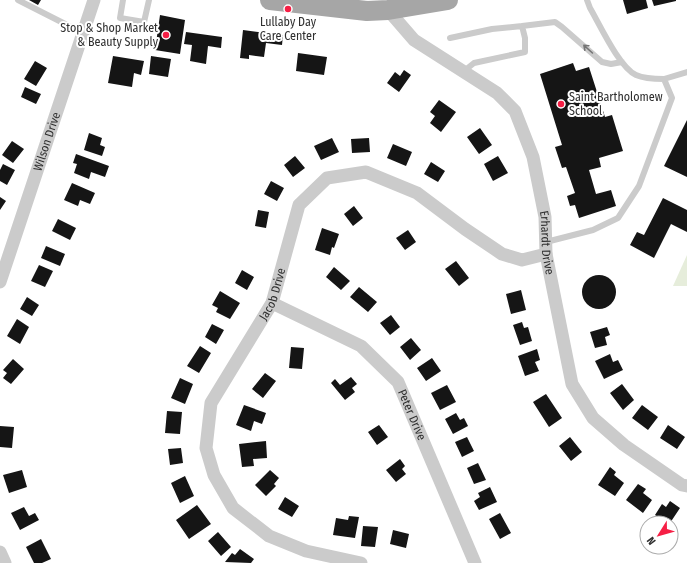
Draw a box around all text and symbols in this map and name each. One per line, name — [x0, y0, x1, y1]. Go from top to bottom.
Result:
marker: Lullaby Day Care Center — [283, 4, 293, 14]
place label: Lullaby Day Care Center — [260, 15, 317, 43]
place label: Stop & Shop Market & Beauty Supply — [60, 21, 159, 49]
marker: Stop & Shop Market & Beauty Supply — [161, 30, 171, 40]
one-way arrow — [583, 45, 593, 54]
place label: Saint Bartholomew School — [569, 90, 663, 118]
marker: Saint Bartholomew School — [556, 99, 566, 109]
street label: Wilson Drive — [30, 110, 63, 173]
street label: Erhardt Drive — [537, 209, 557, 276]
street label: Jacob Drive — [256, 266, 288, 323]
street label: Peter Drive — [395, 387, 429, 442]
north arrow — [639, 515, 679, 555]
text: N — [644, 534, 659, 547]

